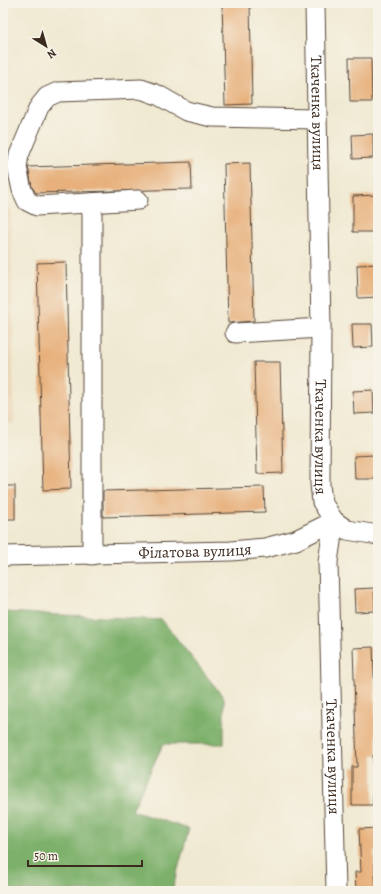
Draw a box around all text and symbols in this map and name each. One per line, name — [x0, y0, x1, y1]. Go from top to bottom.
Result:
north arrow — [26, 26, 66, 66]
text: N — [44, 45, 59, 62]
street label: Ткаченка вулиця — [305, 55, 329, 171]
street label: Ткаченка вулиця — [309, 379, 332, 496]
street label: Філатова вулиця — [138, 538, 253, 564]
street label: Ткаченка вулиця — [320, 699, 345, 815]
scale bar — [28, 842, 142, 868]
text: 50 m — [34, 848, 58, 864]

